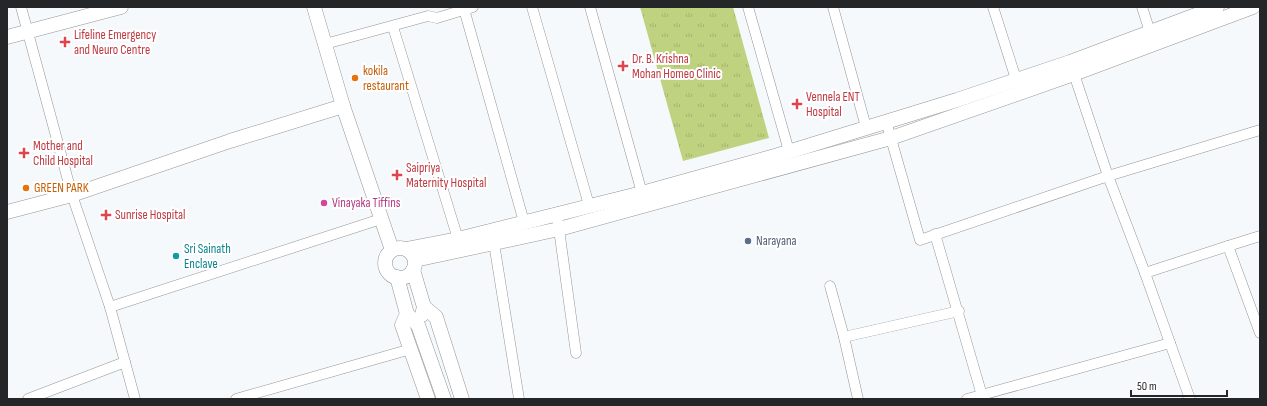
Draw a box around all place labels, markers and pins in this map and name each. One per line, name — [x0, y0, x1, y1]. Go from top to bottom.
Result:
place label: Lifeline Emergency and Neuro Centre — [74, 27, 156, 58]
marker: Lifeline Emergency and Neuro Centre — [59, 36, 71, 48]
place label: Dr. B. Krishna Mohan Homeo Clinic — [632, 51, 721, 82]
marker: Dr. B. Krishna Mohan Homeo Clinic — [617, 60, 629, 72]
place label: kokila restaurant — [363, 63, 409, 94]
marker: kokila restaurant — [350, 73, 360, 83]
place label: Vennela ENT Hospital — [806, 89, 860, 120]
marker: Vennela ENT Hospital — [791, 98, 803, 110]
place label: Mother and Child Hospital — [33, 138, 93, 169]
marker: Mother and Child Hospital — [18, 147, 30, 159]
place label: Saipriya Maternity Hospital — [406, 160, 486, 191]
marker: Saipriya Maternity Hospital — [391, 169, 403, 181]
place label: GREEN PARK — [34, 180, 89, 196]
marker: GREEN PARK — [21, 183, 31, 193]
place label: Vinayaka Tiffins — [332, 195, 401, 211]
marker: Vinayaka Tiffins — [319, 198, 329, 208]
place label: Sunrise Hospital — [115, 207, 185, 223]
marker: Sunrise Hospital — [100, 209, 112, 221]
place label: Narayana — [756, 233, 796, 249]
marker: Narayana — [743, 236, 753, 246]
place label: Sri Sainath Enclave — [184, 241, 231, 272]
marker: Sri Sainath Enclave — [171, 251, 181, 261]

